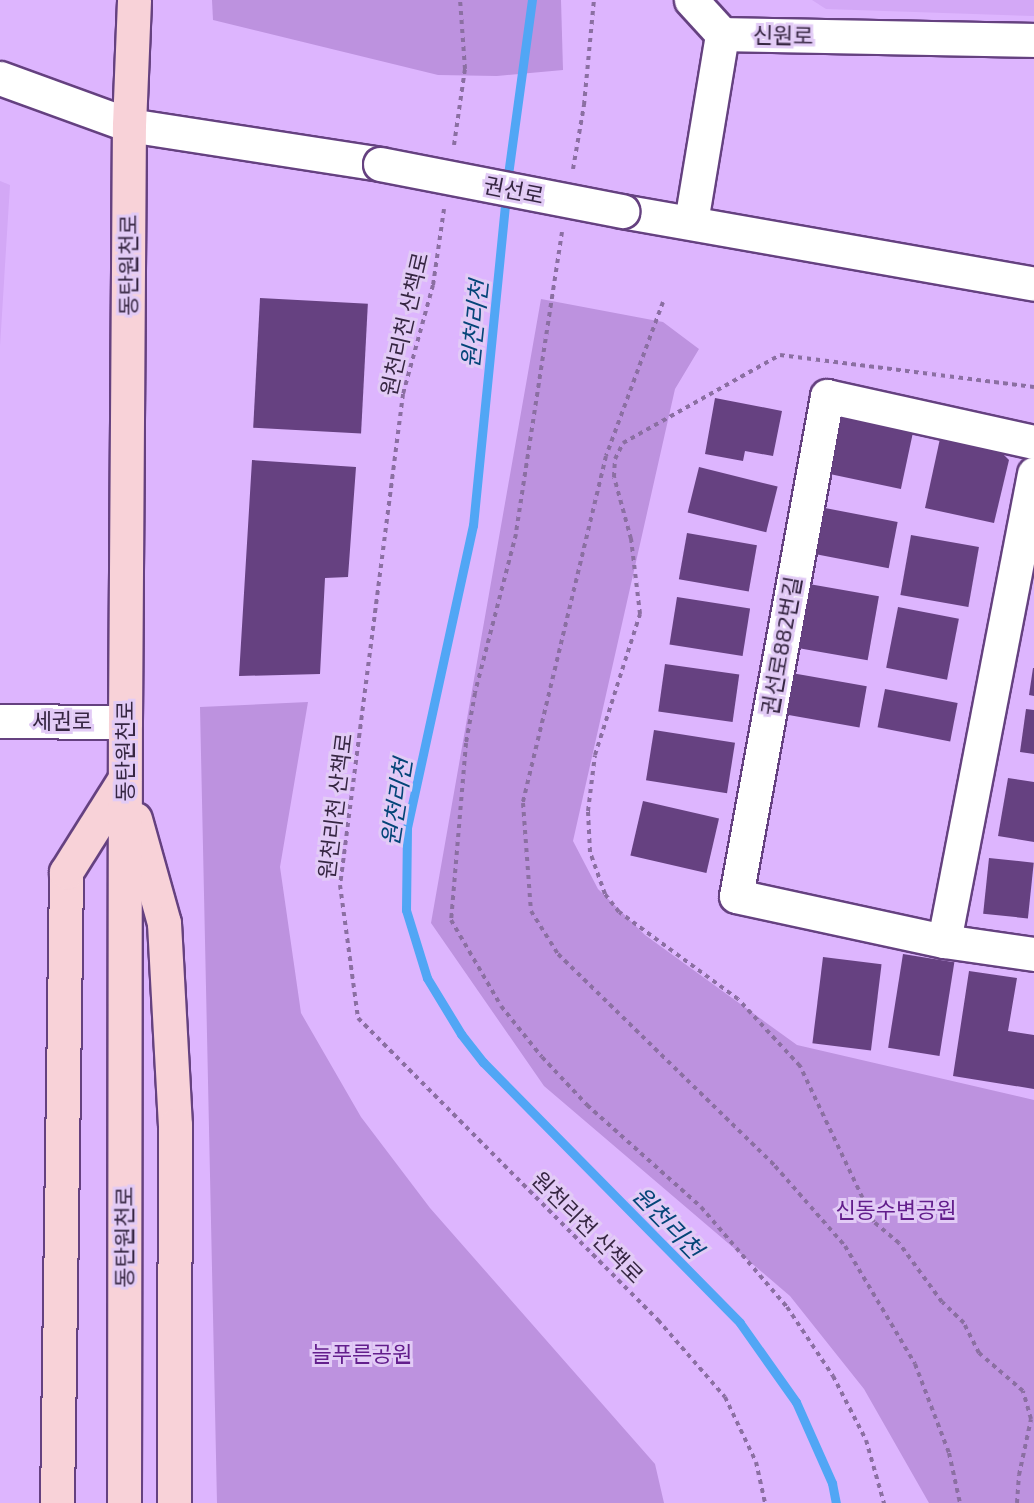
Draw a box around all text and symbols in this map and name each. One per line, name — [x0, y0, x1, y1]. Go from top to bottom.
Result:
street label: 신원로 — [752, 21, 814, 49]
street label: 권선로 — [482, 171, 546, 209]
street label: 동탄원천로 — [115, 214, 141, 316]
street label: 원천리천 산책로 — [375, 250, 433, 398]
water label: 원천리천 — [455, 279, 493, 369]
street label: 권선로882번길 — [756, 575, 806, 717]
street label: 동탄원천로 — [112, 700, 138, 802]
street label: 세권로 — [32, 708, 92, 734]
street label: 원천리천 산책로 — [313, 732, 357, 880]
water label: 원천리천 — [375, 756, 417, 848]
street label: 원천리천 산책로 — [527, 1166, 649, 1288]
water label: 원천리천 — [627, 1180, 709, 1264]
street label: 동탄원천로 — [111, 1186, 137, 1288]
park label: 신동수변공원 — [835, 1197, 957, 1223]
park label: 늘푸른공원 — [311, 1341, 413, 1367]

